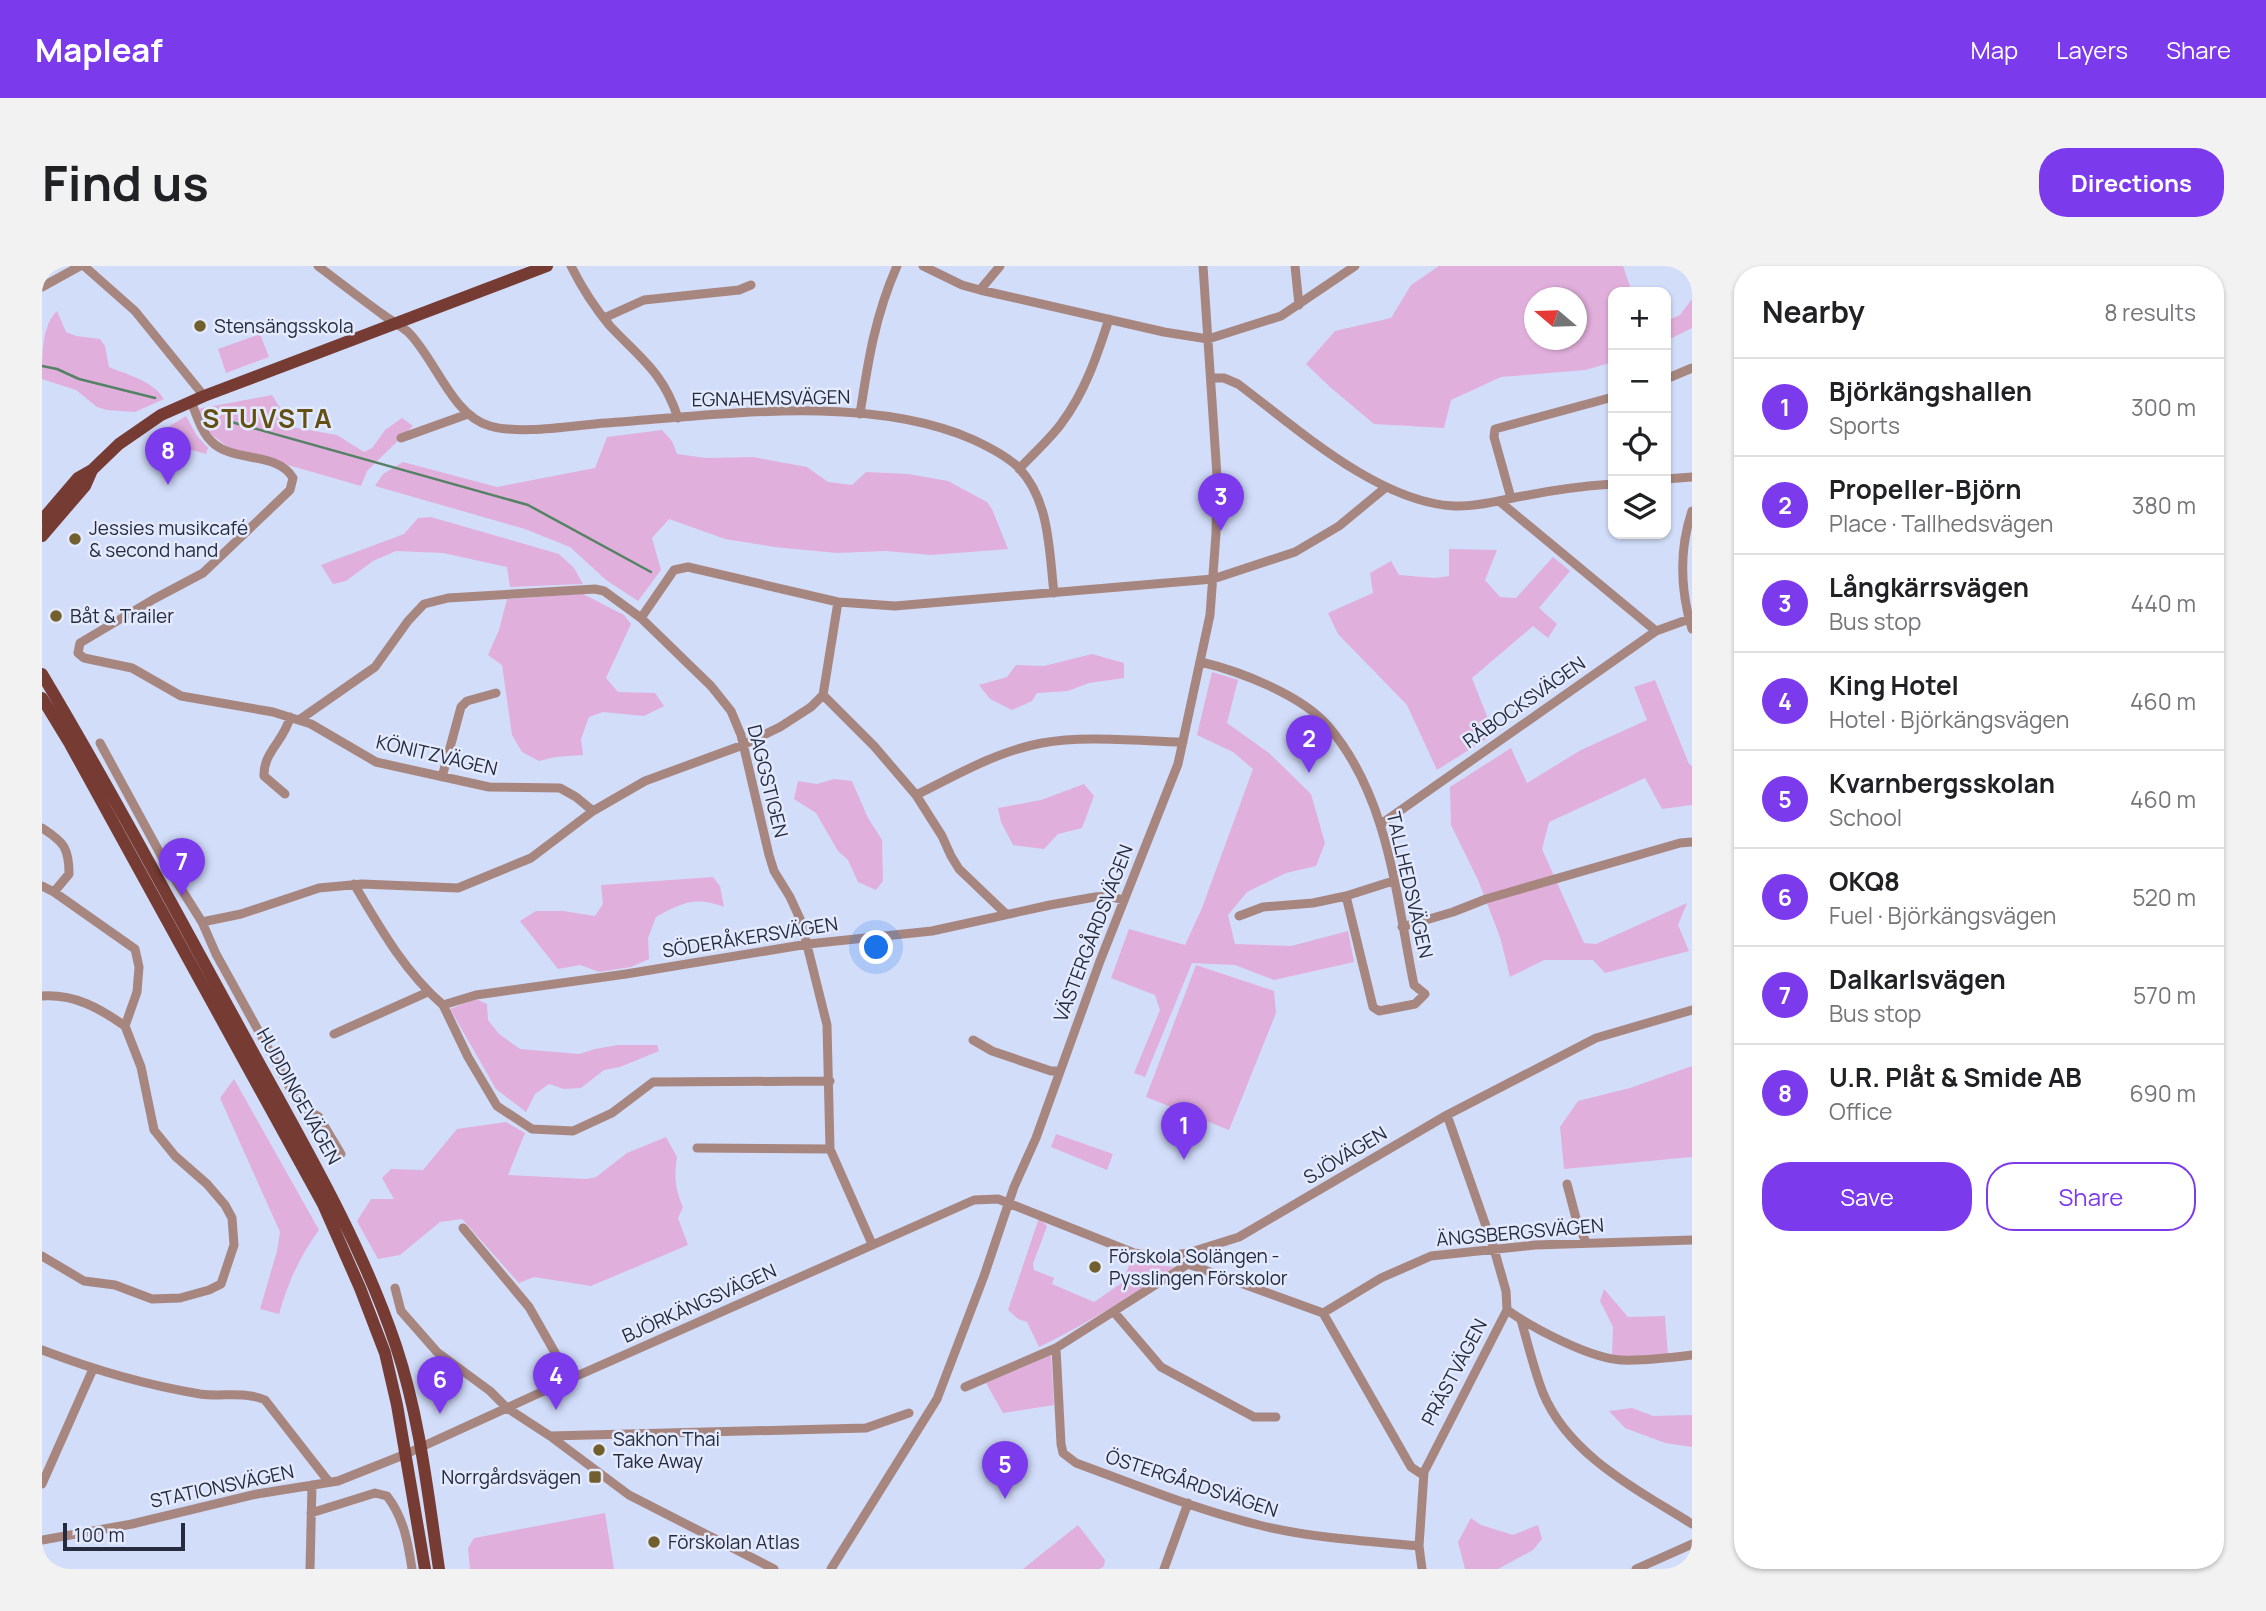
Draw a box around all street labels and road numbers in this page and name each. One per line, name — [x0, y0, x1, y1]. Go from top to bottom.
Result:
street label: EGNAHEMSVÄGEN — [691, 384, 851, 412]
street label: RÅBOCKSVÄGEN — [1458, 650, 1590, 754]
street label: DAGGSTIGEN — [741, 722, 795, 840]
street label: KÖNITZVÄGEN — [374, 728, 500, 782]
street label: TALLHEDSVÄGEN — [1381, 809, 1439, 961]
street label: VÄSTERGÅRDSVÄGEN — [1047, 841, 1139, 1025]
street label: SÖDERÅKERSVÄGEN — [660, 910, 840, 964]
street label: HUDDINGEVÄGEN — [251, 1023, 347, 1169]
street label: SJÖVÄGEN — [1299, 1120, 1391, 1190]
street label: ÄNGSBERGSVÄGEN — [1435, 1212, 1605, 1252]
street label: BJÖRKÄNGSVÄGEN — [618, 1257, 780, 1349]
street label: PRÄSTVÄGEN — [1415, 1314, 1493, 1430]
street label: ÖSTERGÅRDSVÄGEN — [1103, 1443, 1281, 1523]
street label: STATIONSVÄGEN — [148, 1458, 296, 1514]

